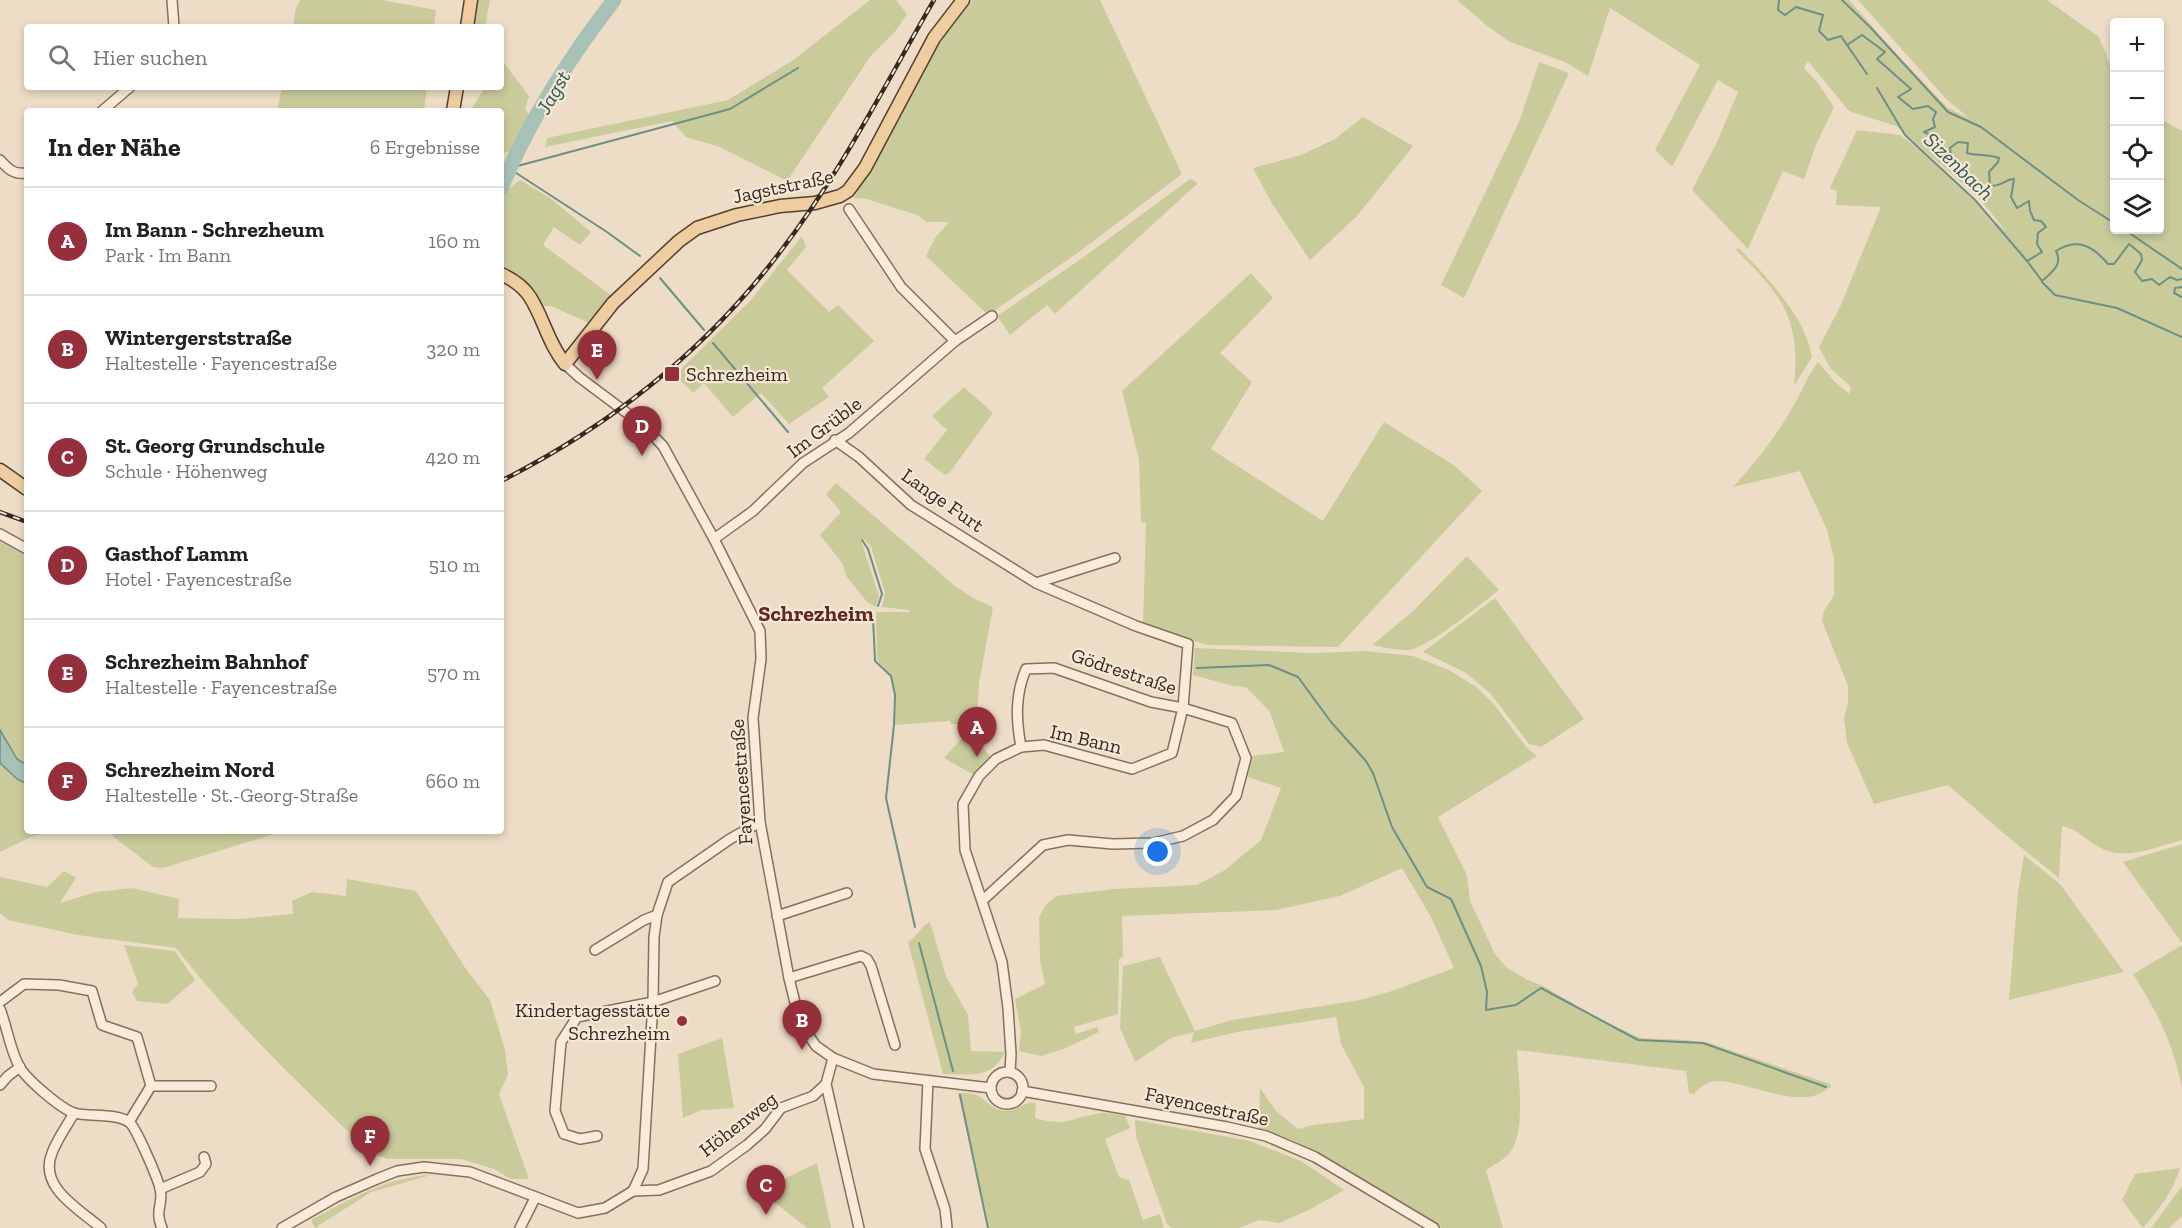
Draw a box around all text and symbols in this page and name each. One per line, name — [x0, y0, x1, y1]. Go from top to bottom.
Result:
map controls — [2110, 18, 2164, 234]
button: + — [2110, 18, 2164, 72]
search box — [24, 24, 504, 90]
icon: search — [45, 41, 78, 74]
text: Hier suchen — [93, 44, 207, 71]
water label: Jagst — [530, 66, 575, 119]
button: − — [2110, 72, 2164, 126]
button: locate — [2110, 126, 2164, 180]
water label: Sizenbach — [1919, 127, 1999, 205]
text: In der Nähe — [48, 131, 180, 163]
text: 6 Ergebnisse — [370, 135, 480, 159]
street label: Jagststraße — [731, 164, 835, 208]
button: layers — [2110, 180, 2164, 234]
text: Im Bann - Schrezheum — [105, 216, 324, 243]
text: A — [61, 229, 74, 253]
text: 160 m — [428, 229, 480, 253]
text: Park · Im Bann — [105, 243, 231, 267]
text: Wintergerststraße — [105, 324, 292, 351]
pin: E — [578, 330, 616, 380]
text: B — [61, 337, 74, 361]
text: 320 m — [427, 337, 480, 361]
text: Haltestelle · Fayencestraße — [105, 351, 337, 375]
place label: Schrezheim — [686, 362, 788, 386]
marker: Schrezheim — [663, 365, 681, 383]
street label: Im Grüble — [782, 391, 866, 463]
pin: D — [622, 406, 662, 456]
text: St. Georg Grundschule — [105, 432, 325, 459]
text: C — [61, 445, 74, 469]
text: 420 m — [426, 445, 480, 469]
text: Schule · Höhenweg — [105, 459, 268, 483]
street label: Lange Furt — [897, 463, 989, 537]
text: Gasthof Lamm — [105, 540, 248, 567]
text: D — [61, 553, 74, 577]
text: 510 m — [429, 553, 480, 577]
text: Hotel · Fayencestraße — [105, 567, 292, 591]
district label: Schrezheim — [758, 600, 874, 627]
street label: Gödrestraße — [1068, 643, 1180, 699]
text: Schrezheim Bahnhof — [105, 648, 307, 675]
text: E — [62, 661, 73, 685]
text: 570 m — [427, 661, 480, 685]
text: Haltestelle · Fayencestraße — [105, 675, 337, 699]
pin: A — [958, 708, 996, 757]
street label: Fayencestraße — [725, 718, 757, 846]
street label: Im Bann — [1048, 719, 1125, 759]
text: Schrezheim Nord — [105, 756, 275, 783]
text: F — [62, 769, 73, 793]
text: 660 m — [425, 769, 480, 793]
text: Haltestelle · St.-Georg-Straße — [105, 783, 358, 807]
your location — [1143, 837, 1172, 866]
place label: Kindertagesstätte Schrezheim — [515, 998, 671, 1045]
pin: B — [782, 1000, 822, 1050]
marker: Kindertagesstätte Schrezheim — [675, 1014, 689, 1028]
street label: Fayencestraße — [1143, 1081, 1271, 1131]
street label: Höhenweg — [694, 1086, 782, 1162]
pin: F — [350, 1116, 389, 1166]
pin: C — [746, 1166, 786, 1215]

